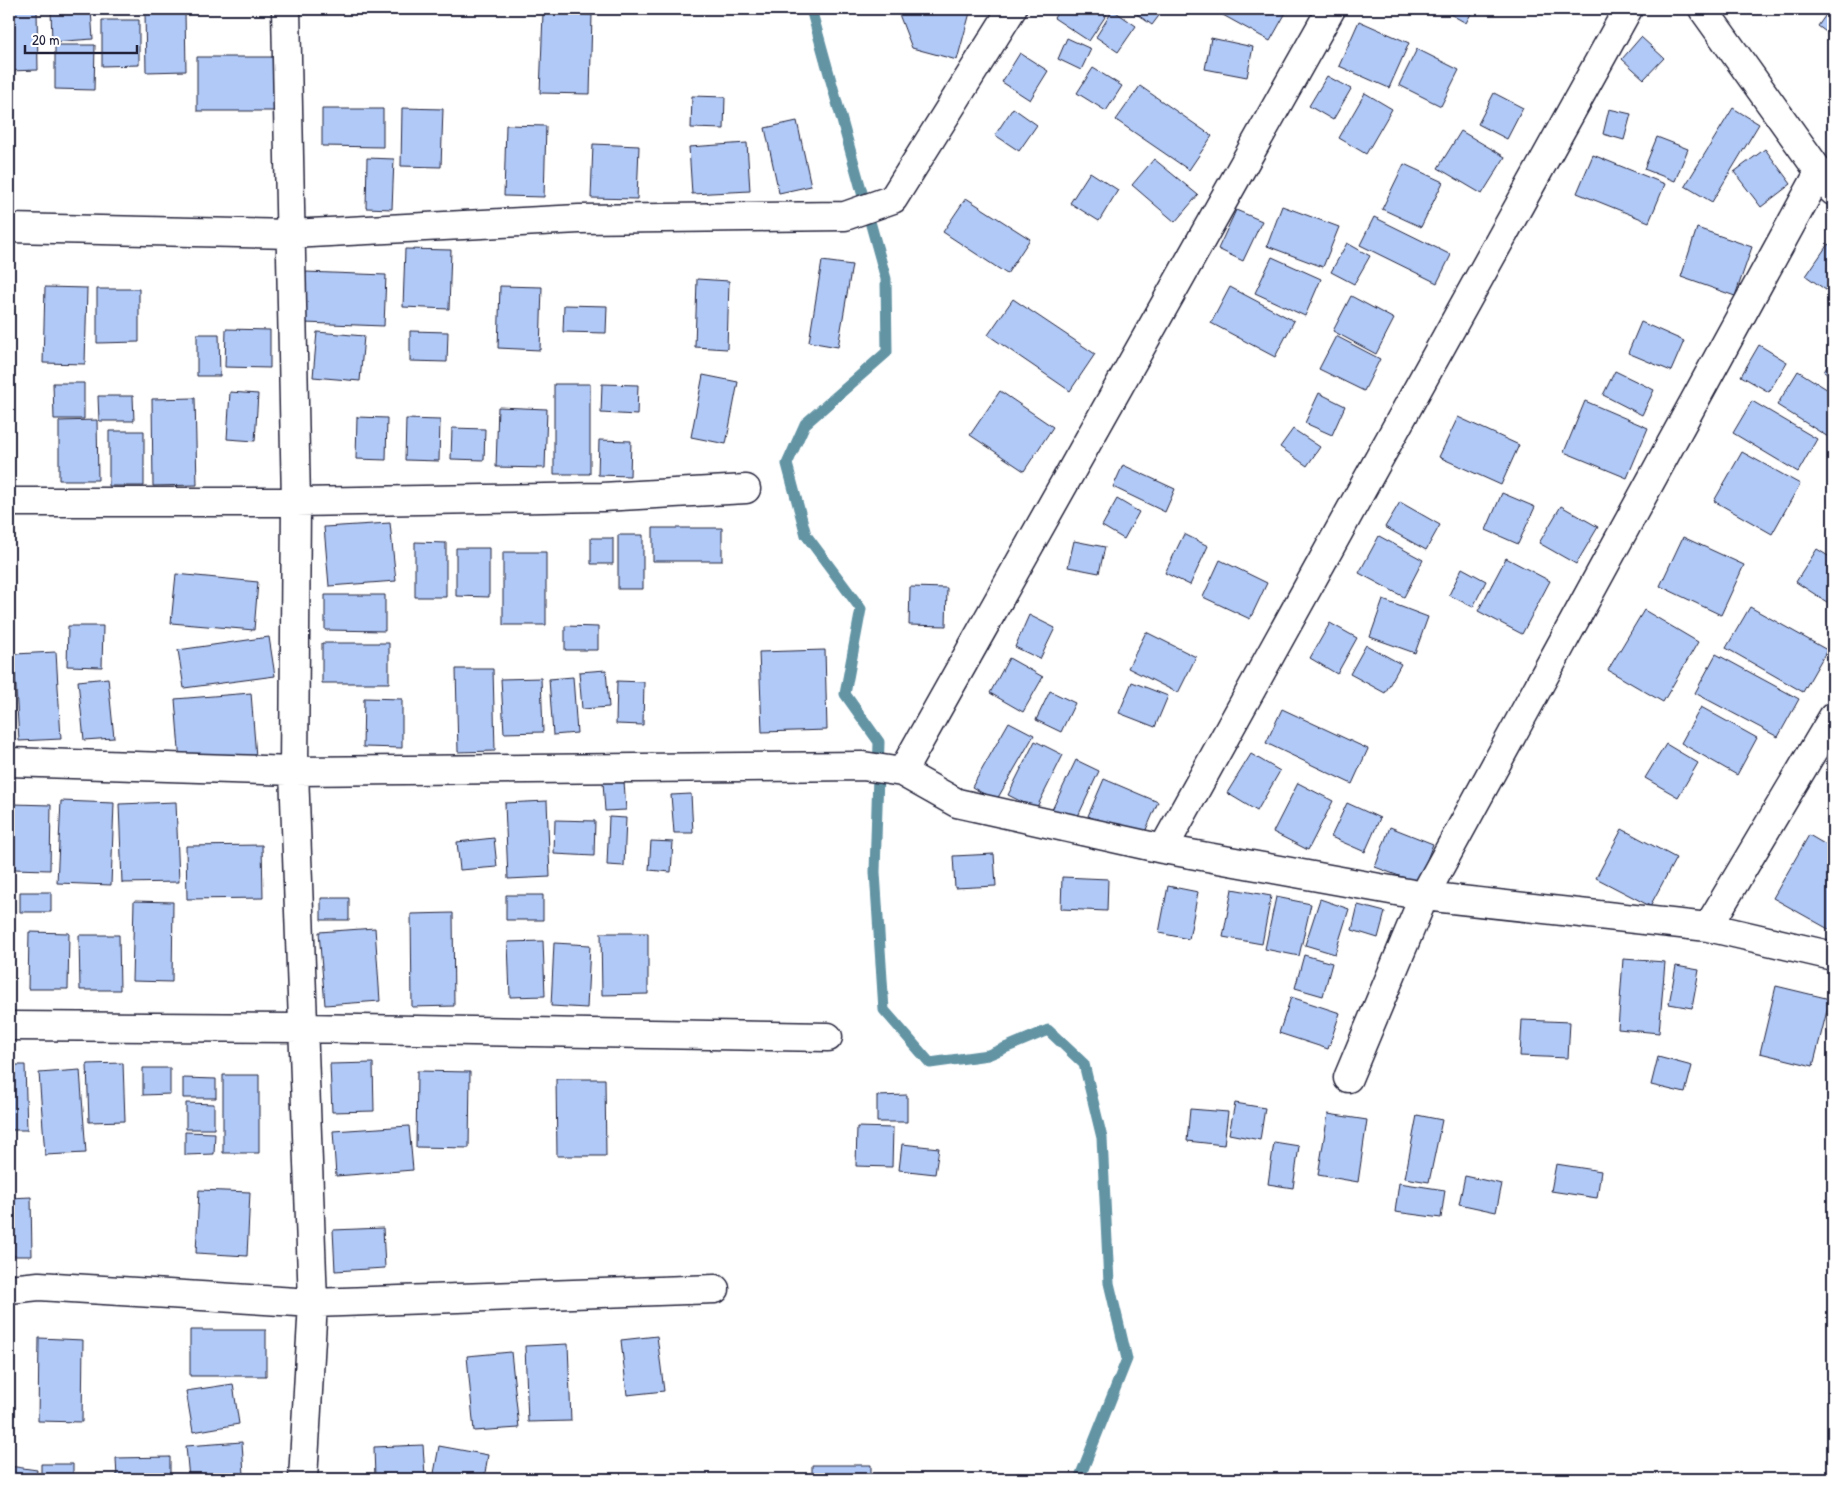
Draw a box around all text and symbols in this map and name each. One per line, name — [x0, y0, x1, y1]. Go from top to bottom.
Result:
scale bar — [25, 22, 138, 54]
text: 20 m — [32, 29, 59, 50]

